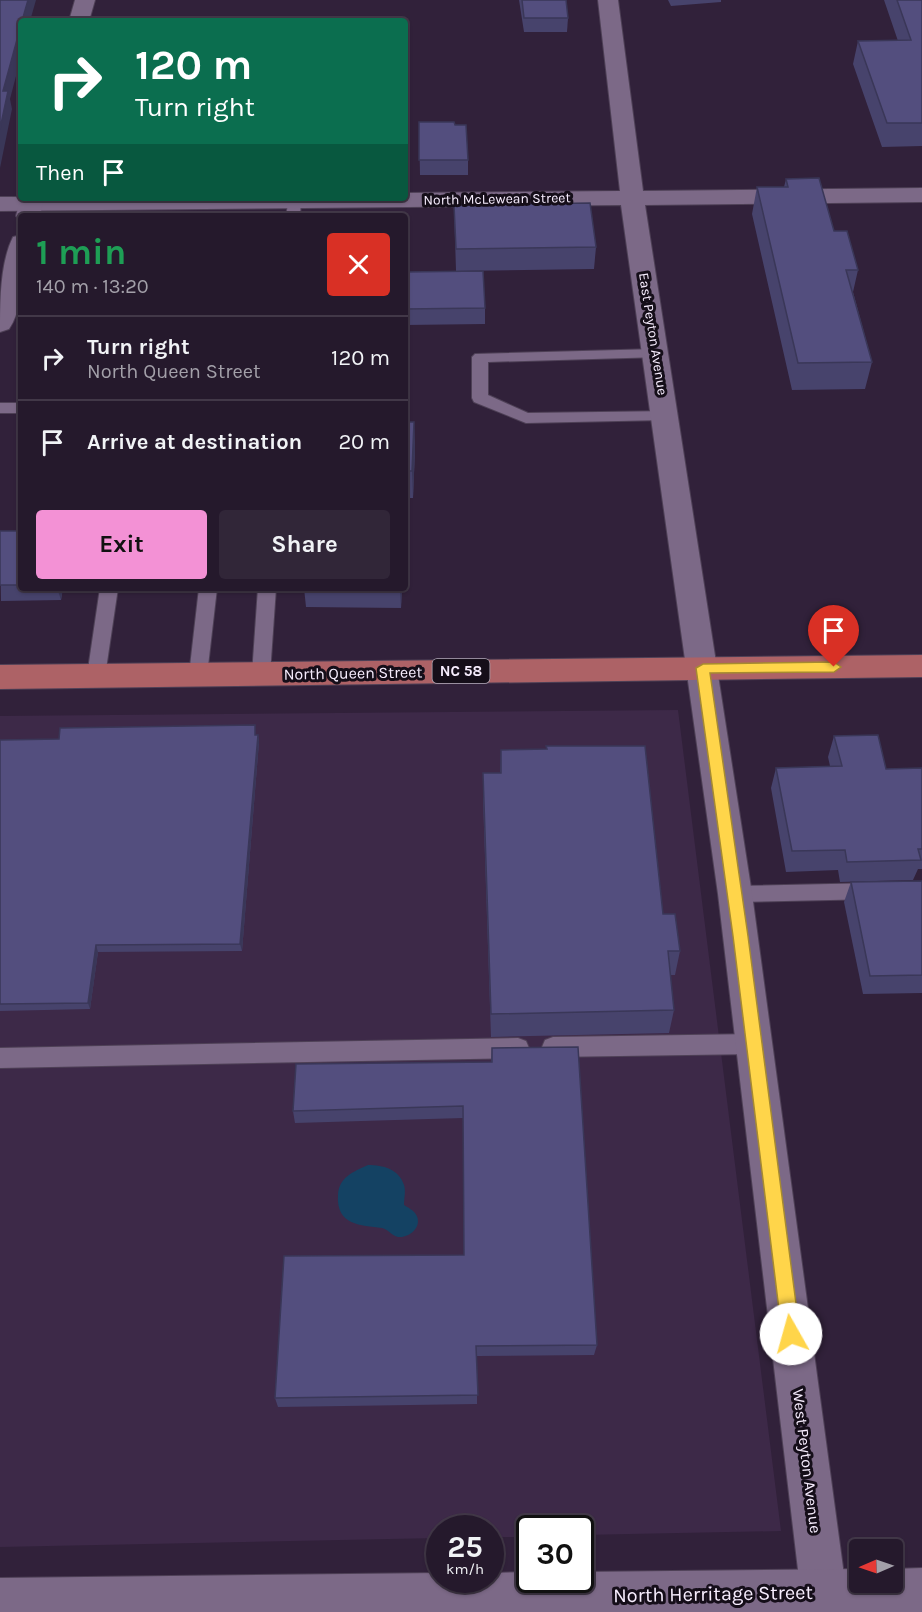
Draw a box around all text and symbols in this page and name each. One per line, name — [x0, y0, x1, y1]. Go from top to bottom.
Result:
text: 120 m — [135, 40, 252, 90]
icon: right — [36, 42, 114, 120]
text: Turn right — [135, 91, 255, 123]
icon: arrive — [97, 156, 130, 189]
text: Then — [36, 160, 85, 186]
street label: North McLewean Street — [423, 189, 571, 209]
text: 1 min — [36, 231, 126, 273]
button: close — [327, 233, 390, 296]
street label: East Peyton Avenue — [635, 272, 671, 396]
text: 140 m · 13:20 — [36, 275, 149, 298]
text: Turn right — [87, 334, 190, 360]
icon: right — [36, 342, 69, 375]
text: 120 m — [331, 345, 390, 371]
text: North Queen Street — [87, 360, 261, 383]
icon: arrive — [36, 426, 69, 459]
text: Arrive at destination — [87, 429, 302, 455]
text: 20 m — [338, 429, 390, 455]
button: Exit — [36, 510, 207, 579]
button: Share — [219, 510, 390, 579]
pin — [808, 605, 859, 667]
icon: arrive — [817, 614, 850, 647]
road number: NC 58 — [432, 659, 490, 683]
street label: North Queen Street — [283, 662, 423, 684]
position arrow — [759, 1302, 823, 1366]
street label: West Peyton Avenue — [789, 1388, 825, 1534]
speed limit sign: 30 — [516, 1515, 594, 1593]
text: 25 — [447, 1529, 483, 1565]
north arrow — [849, 1539, 903, 1593]
map controls — [849, 1539, 903, 1593]
text: km/h — [446, 1560, 484, 1578]
street label: North Herritage Street — [613, 1581, 814, 1607]

